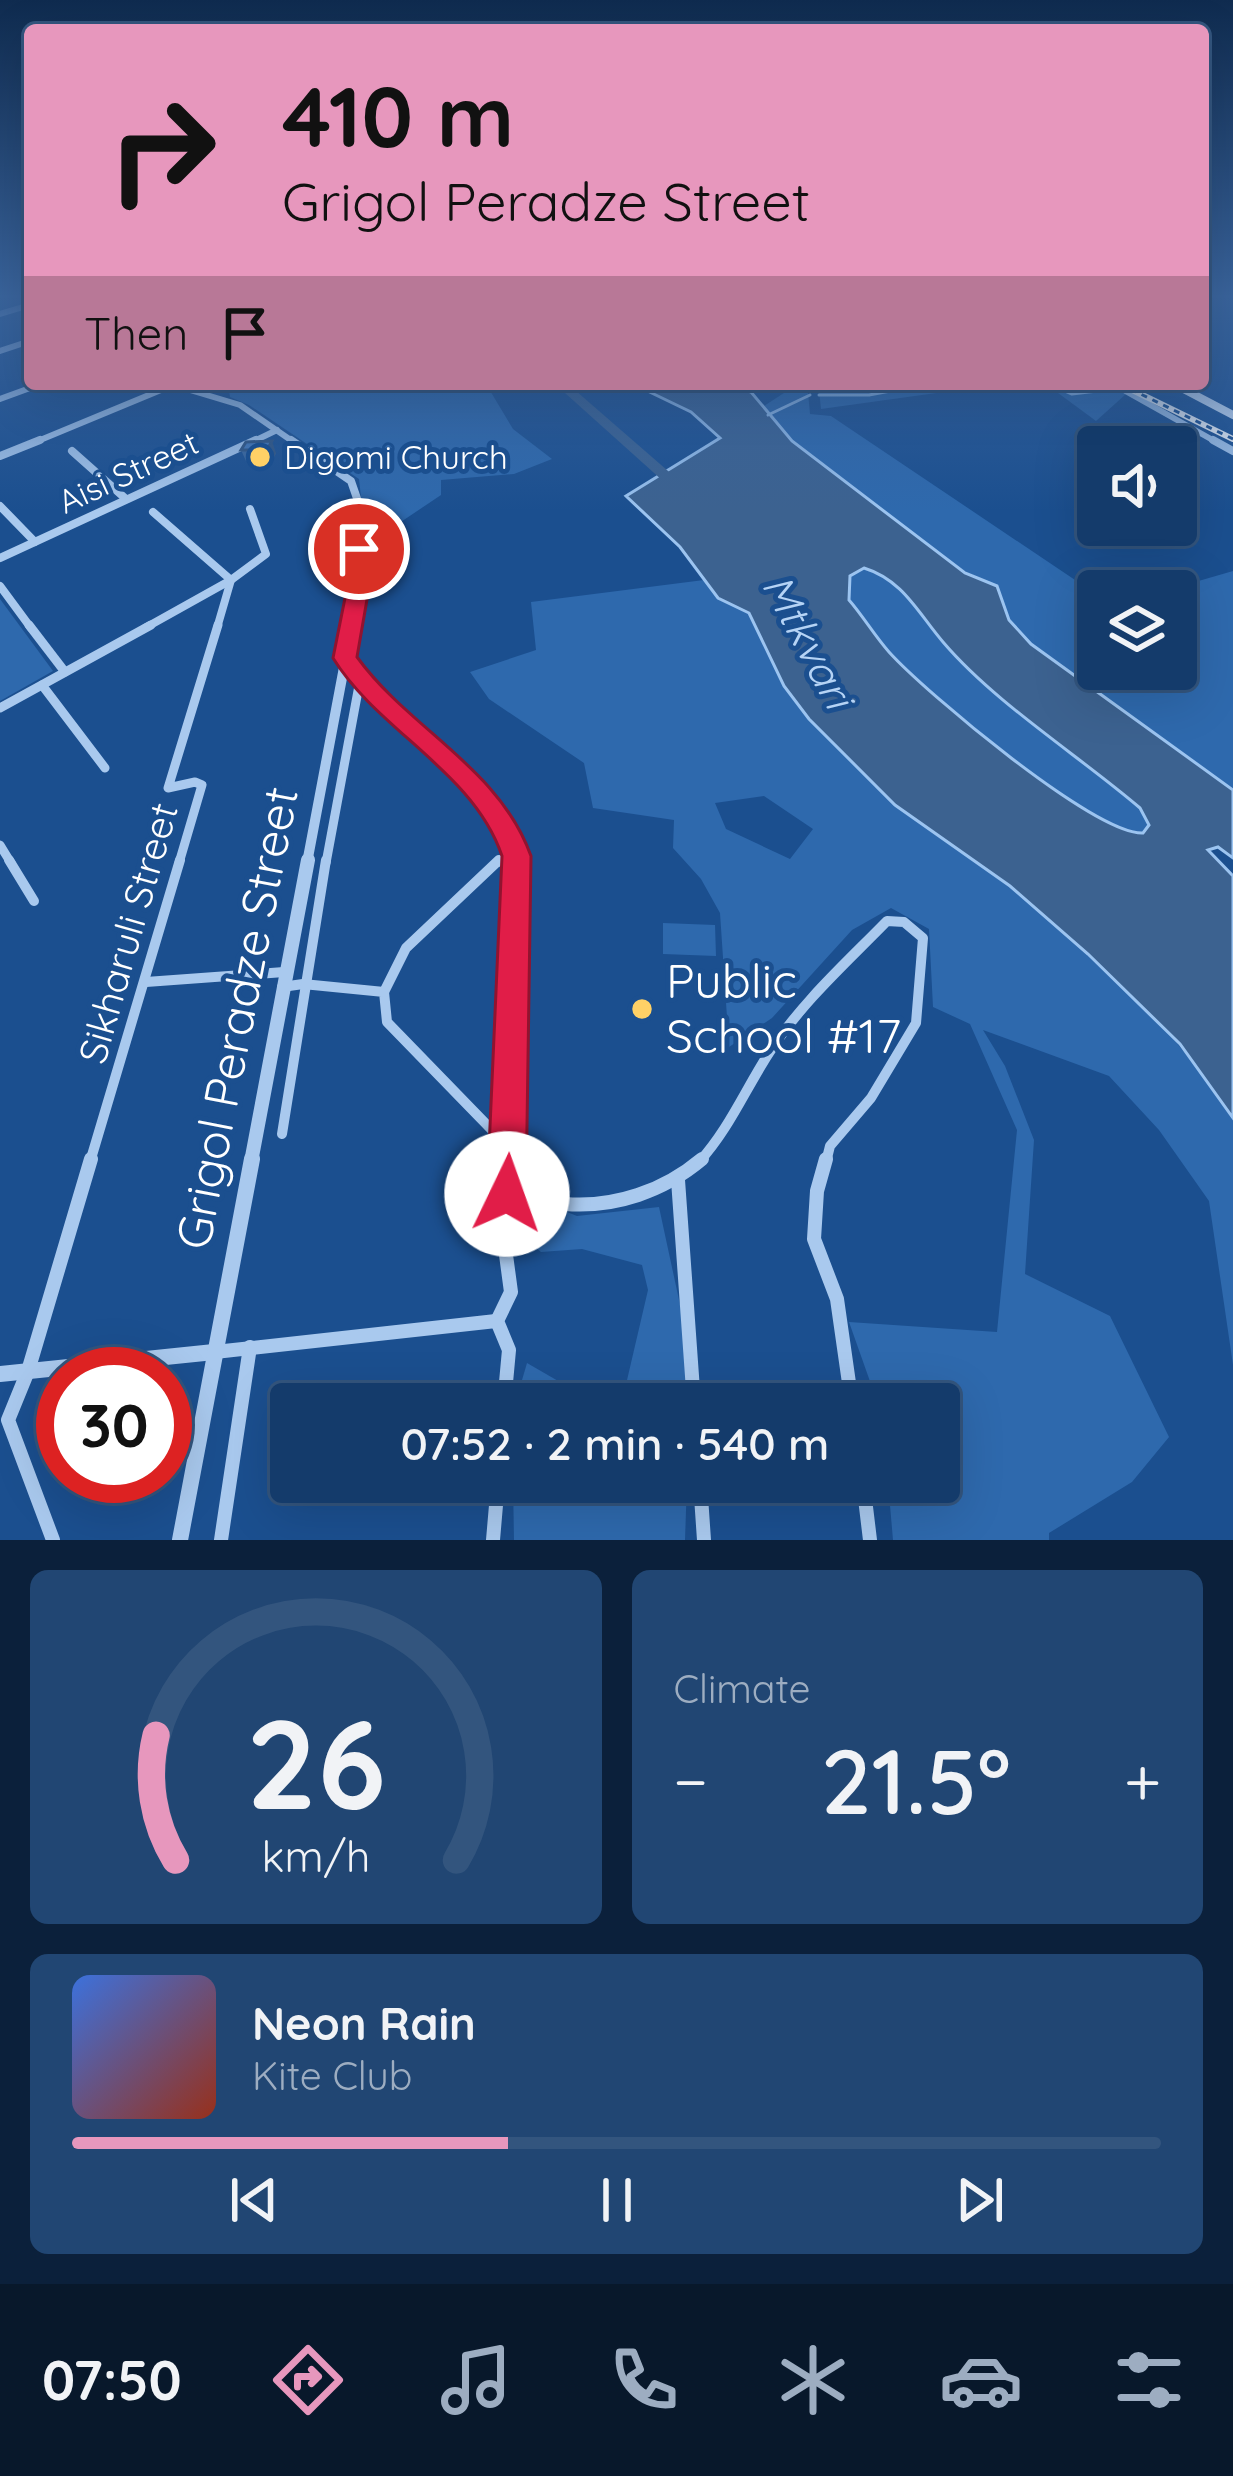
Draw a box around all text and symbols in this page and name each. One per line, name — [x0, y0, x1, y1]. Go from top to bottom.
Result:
text: 410 m — [282, 63, 514, 168]
icon: right — [84, 72, 240, 228]
text: Grigol Peradze Street — [282, 167, 810, 235]
icon: arrive — [212, 300, 278, 366]
text: Then — [84, 305, 188, 361]
street label: Aisi Street — [51, 421, 204, 522]
map controls — [1077, 426, 1197, 690]
button: sound — [1077, 426, 1197, 546]
place label: Digomi Church — [284, 436, 508, 477]
marker: Digomi Church — [247, 444, 273, 470]
pin — [308, 498, 410, 600]
icon: arrive — [326, 516, 392, 582]
water label: Mtkvari — [751, 565, 868, 721]
button: layers — [1077, 570, 1197, 690]
street label: Grigol Peradze Street — [162, 782, 310, 1254]
street label: Sikharuli Street — [67, 797, 188, 1069]
place label: Public School #17 — [666, 950, 901, 1065]
marker: Public School #17 — [629, 996, 655, 1022]
position arrow — [444, 1131, 570, 1257]
speed limit sign: 30 — [36, 1347, 192, 1503]
text: 07:52 · 2 min · 540 m — [401, 1415, 829, 1471]
text: Climate — [674, 1664, 811, 1713]
text: 26 — [246, 1684, 386, 1840]
text: 21.5° — [821, 1724, 1011, 1837]
text: − — [674, 1739, 708, 1822]
text: + — [1124, 1739, 1161, 1822]
text: km/h — [261, 1829, 370, 1883]
text: Neon Rain — [252, 1995, 476, 2051]
text: Kite Club — [252, 2051, 412, 2100]
icon: previous — [221, 2167, 287, 2233]
icon: pause — [584, 2167, 650, 2233]
icon: next — [947, 2167, 1013, 2233]
icon: directions — [266, 2338, 350, 2422]
icon: music — [434, 2338, 518, 2422]
icon: phone — [602, 2338, 686, 2422]
icon: climate — [771, 2338, 855, 2422]
icon: car — [939, 2338, 1023, 2422]
icon: filters — [1107, 2338, 1191, 2422]
text: 07:50 — [42, 2346, 182, 2414]

